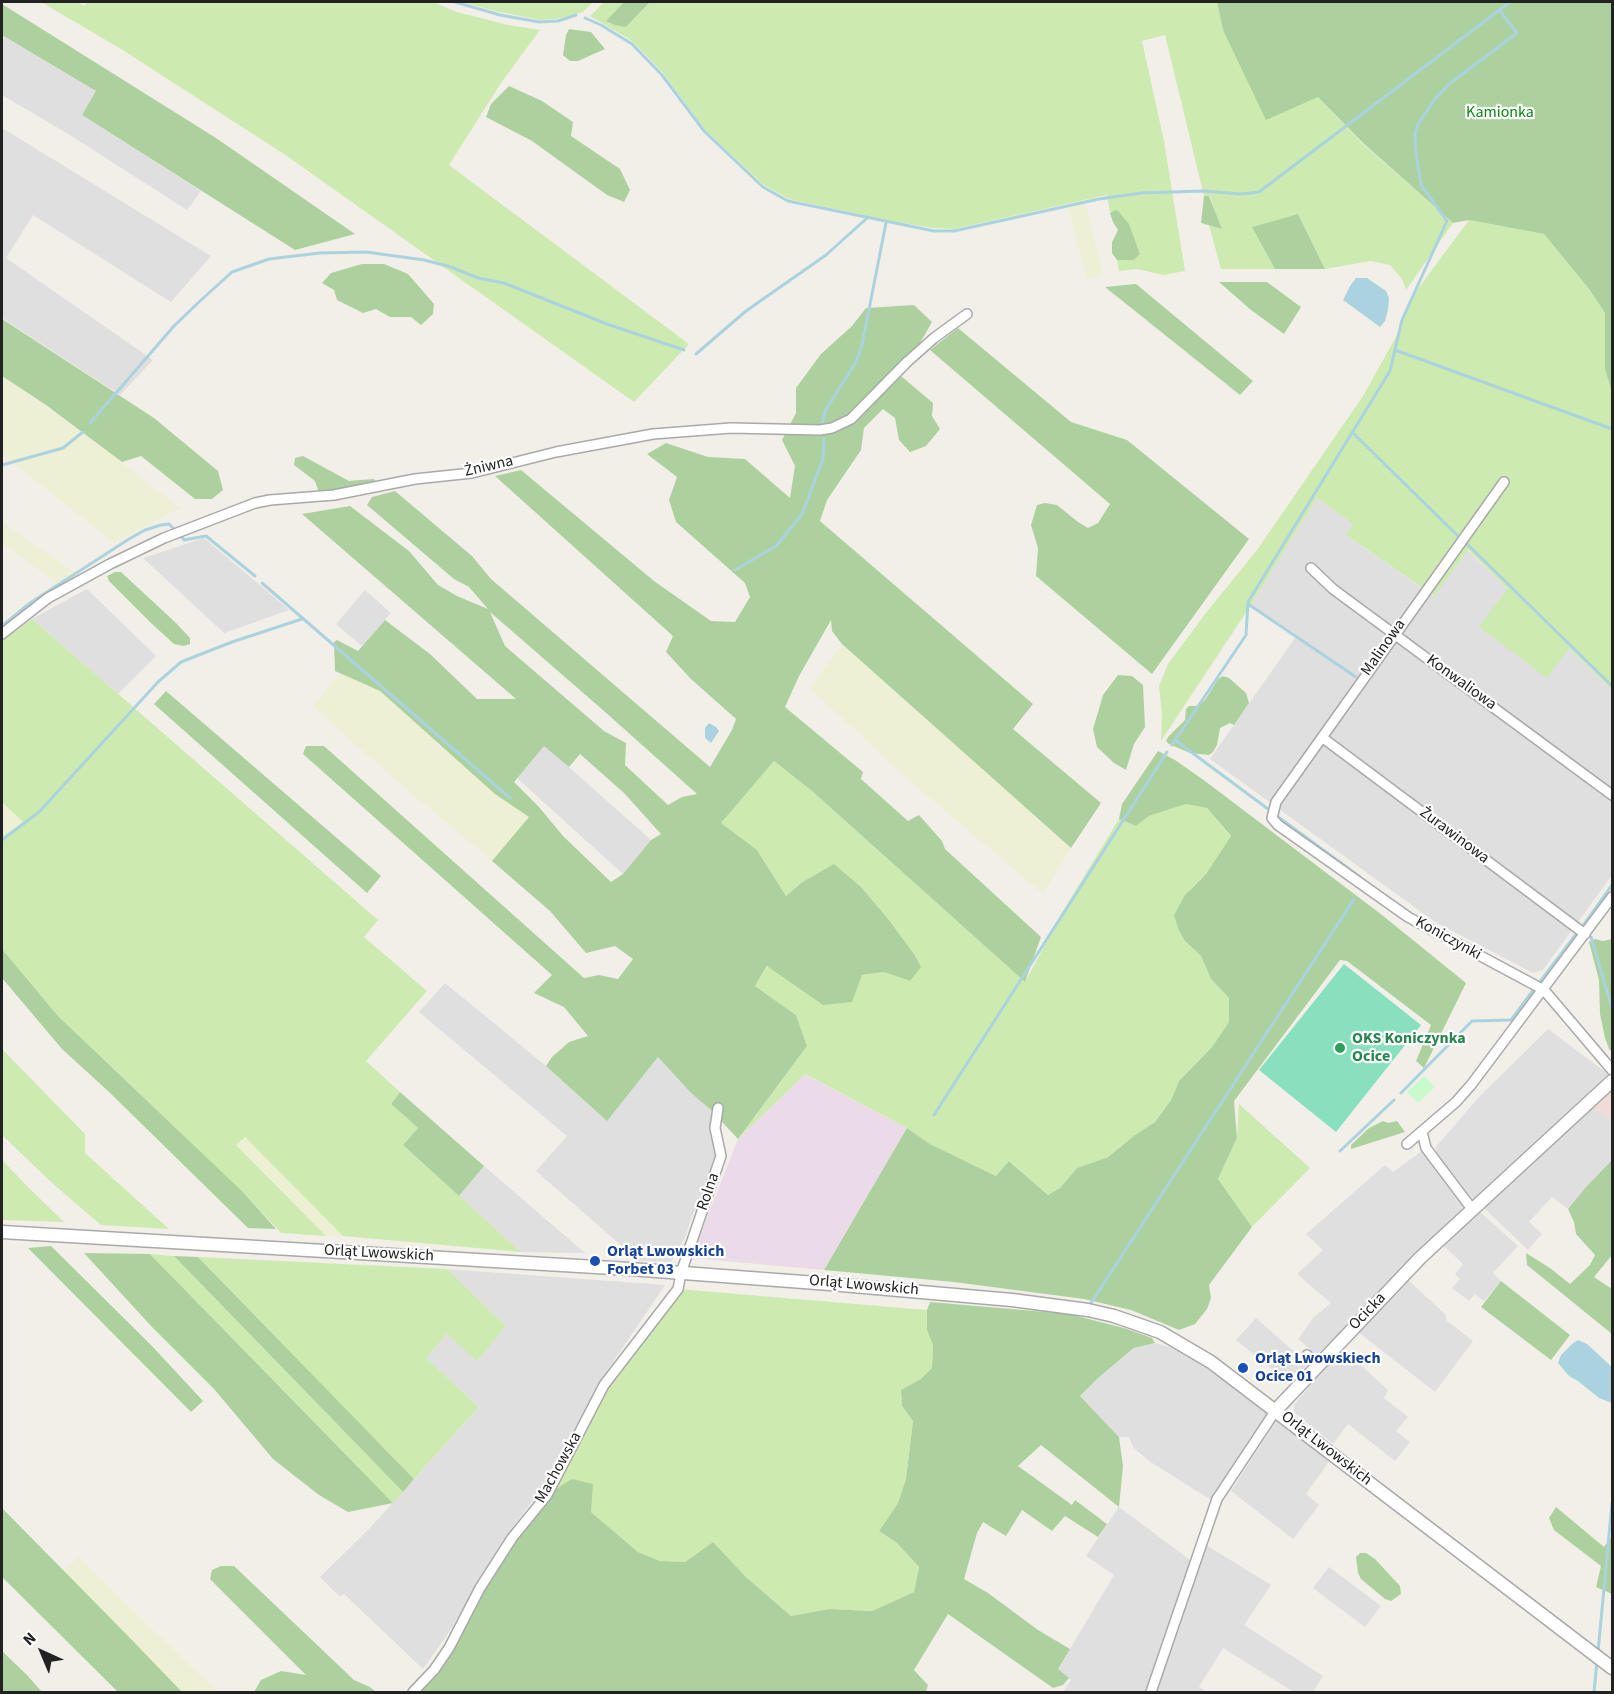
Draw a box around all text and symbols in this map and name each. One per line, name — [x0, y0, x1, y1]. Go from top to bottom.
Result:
park label: Kamionka — [1466, 103, 1534, 123]
street label: Żniwna — [463, 452, 515, 482]
street label: Malinowa — [1358, 616, 1410, 680]
street label: Konwaliowa — [1422, 651, 1500, 715]
street label: Żurawinowa — [1415, 804, 1493, 868]
street label: Koniczynki — [1412, 913, 1484, 965]
place label: OKS Koniczynka Ocice — [1352, 1029, 1466, 1067]
marker: OKS Koniczynka Ocice — [1333, 1041, 1347, 1055]
street label: Rolna — [694, 1171, 724, 1213]
street label: Orląt Lwowskich — [324, 1242, 434, 1266]
place label: Orląt Lwowskich Forbet 03 — [607, 1242, 724, 1280]
marker: Orląt Lwowskich Forbet 03 — [588, 1254, 602, 1268]
street label: Orląt Lwowskich — [808, 1272, 920, 1300]
street label: Ocicka — [1345, 1289, 1391, 1335]
place label: Orląt Lwowskiech Ocice 01 — [1255, 1349, 1381, 1387]
marker: Orląt Lwowskiech Ocice 01 — [1236, 1361, 1250, 1375]
street label: Orląt Lwowskich — [1277, 1408, 1375, 1490]
street label: Machowska — [532, 1429, 586, 1507]
north arrow — [12, 1622, 72, 1682]
text: N — [18, 1627, 41, 1651]

